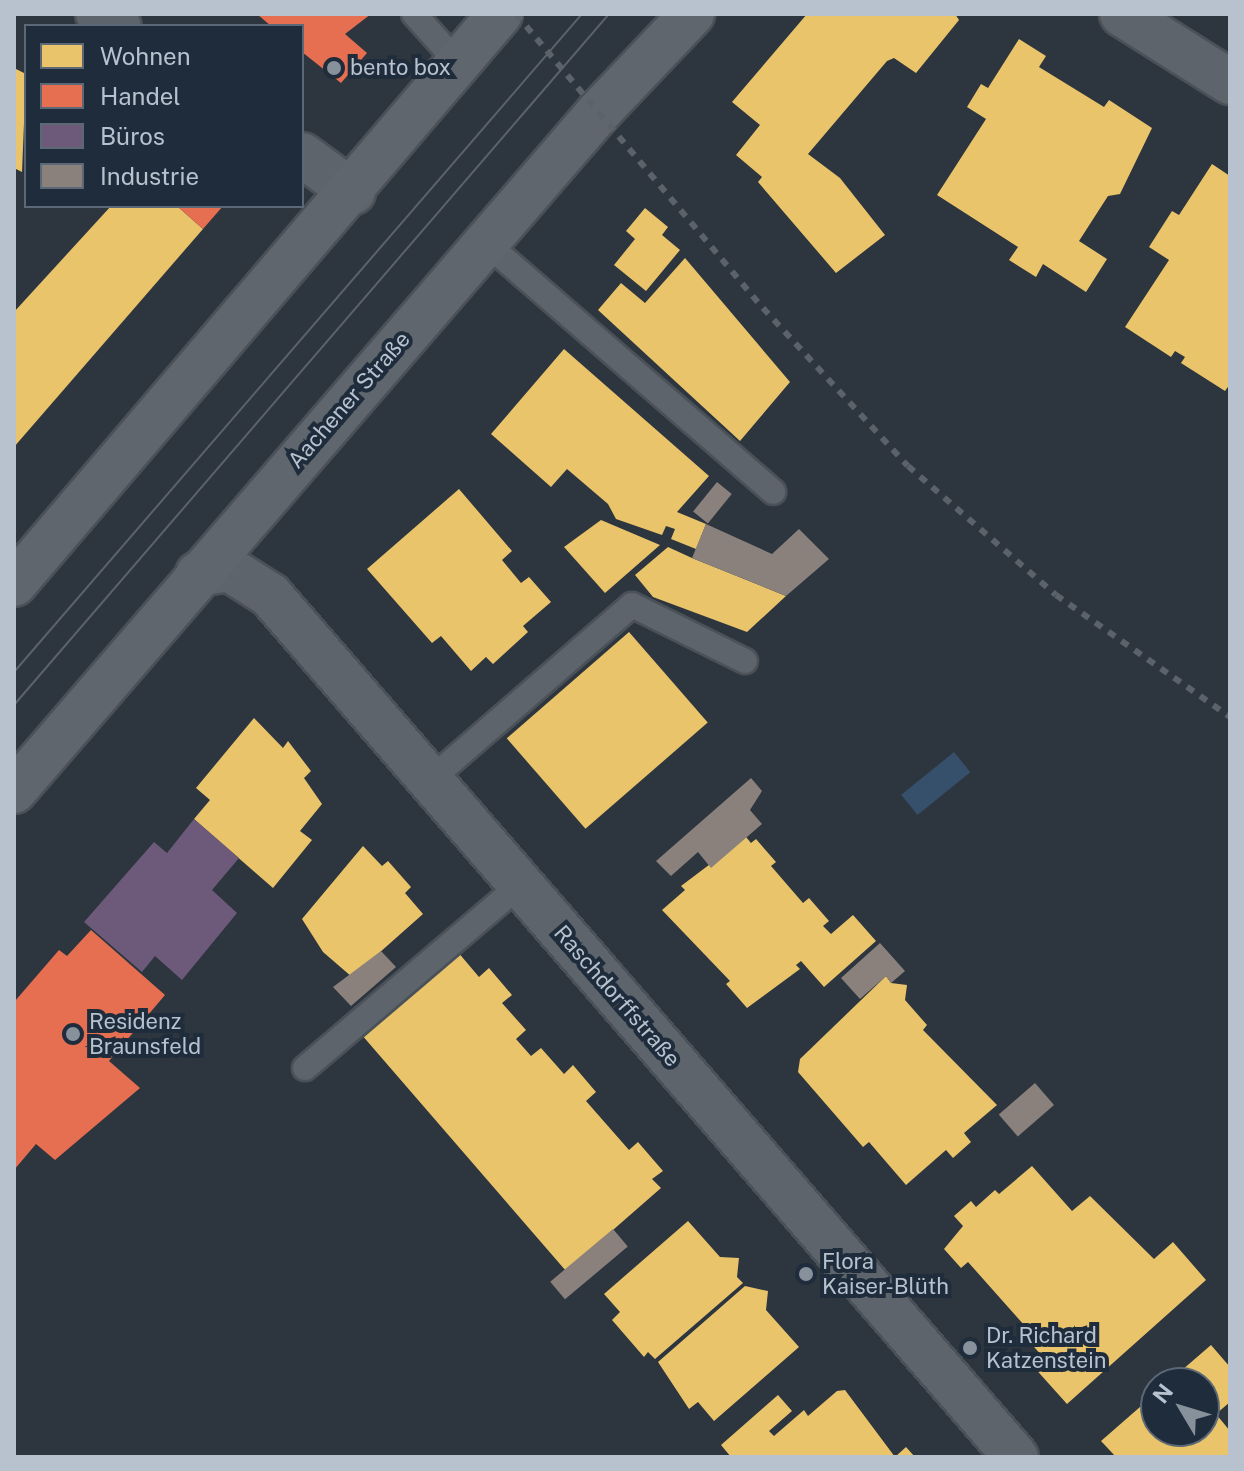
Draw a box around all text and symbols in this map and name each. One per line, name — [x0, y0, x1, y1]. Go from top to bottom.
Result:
legend — [24, 24, 304, 208]
text: Wohnen — [100, 42, 191, 70]
place label: bento box — [350, 55, 451, 81]
marker: bento box — [325, 59, 343, 77]
text: Handel — [100, 82, 181, 110]
text: Büros — [100, 122, 165, 150]
text: Industrie — [100, 162, 199, 190]
street label: Aachener Straße — [282, 326, 416, 474]
street label: Raschdorffstraße — [548, 920, 686, 1072]
place label: Residenz Braunsfeld — [89, 1008, 201, 1060]
marker: Residenz Braunsfeld — [64, 1025, 82, 1043]
place label: Flora Kaiser-Blüth — [822, 1248, 949, 1300]
marker: Flora Kaiser-Blüth — [797, 1265, 815, 1283]
place label: Dr. Richard Katzenstein — [986, 1322, 1106, 1374]
marker: Dr. Richard Katzenstein — [961, 1339, 979, 1357]
north arrow — [1140, 1367, 1220, 1447]
text: N — [1147, 1379, 1178, 1408]

